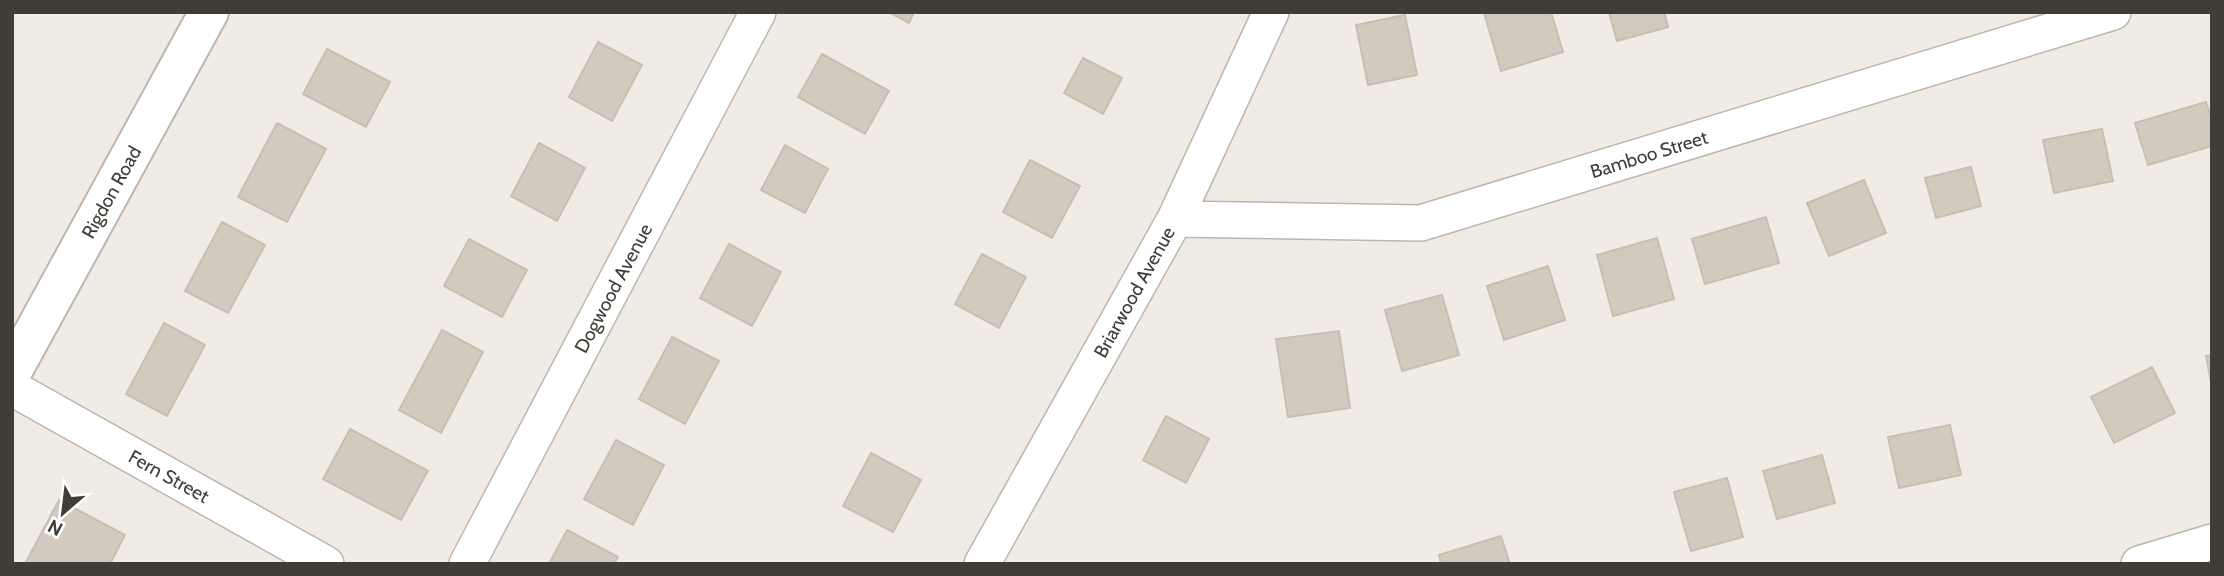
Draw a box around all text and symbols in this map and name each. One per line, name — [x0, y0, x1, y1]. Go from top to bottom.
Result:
street label: Bamboo Street — [1588, 126, 1711, 183]
street label: Rigdon Road — [77, 142, 146, 242]
street label: Dogwood Avenue — [570, 219, 657, 357]
street label: Briarwood Avenue — [1089, 223, 1180, 362]
street label: Fern Street — [124, 445, 214, 508]
north arrow — [28, 478, 98, 548]
text: N — [44, 514, 67, 541]

